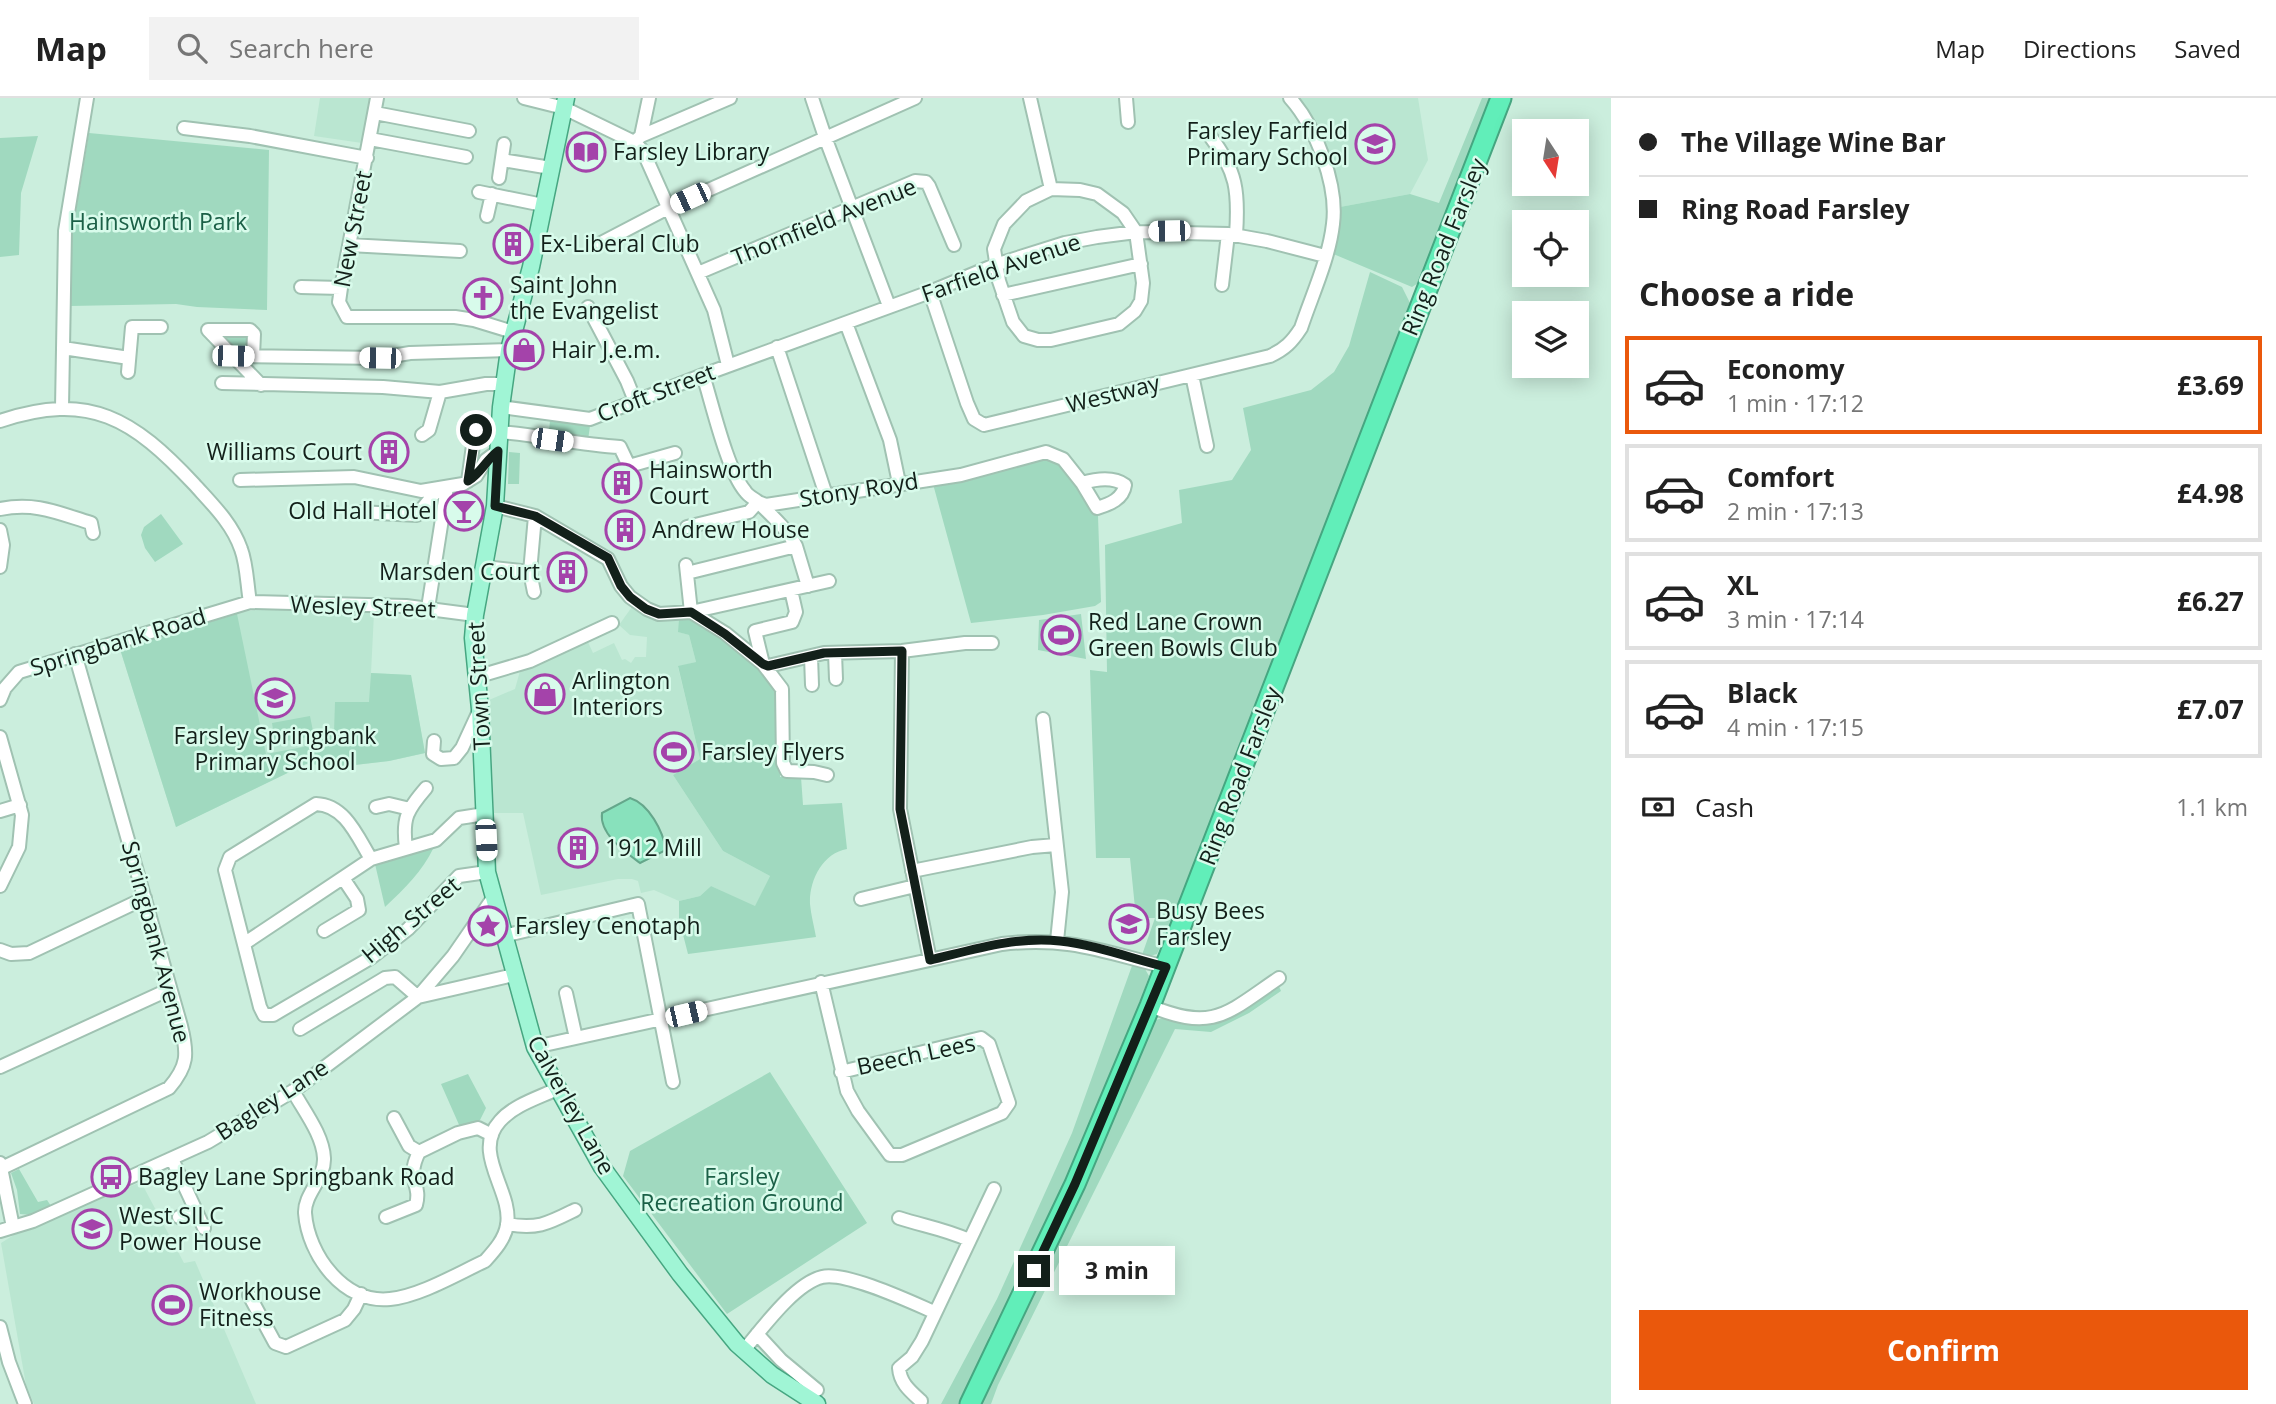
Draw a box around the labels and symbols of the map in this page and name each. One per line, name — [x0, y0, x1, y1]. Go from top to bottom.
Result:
place label: Farsley Farfield Primary School — [1186, 114, 1348, 172]
north arrow — [1512, 119, 1589, 196]
school or university icon: Farsley Farfield Primary School — [1354, 123, 1396, 165]
library icon: Farsley Library — [565, 131, 607, 173]
place label: Farsley Library — [613, 135, 770, 167]
street label: Ring Road Farsley — [1393, 153, 1493, 340]
street label: New Street — [325, 168, 379, 290]
street label: Thornfield Avenue — [727, 169, 921, 273]
car — [667, 180, 714, 216]
park label: Hainsworth Park — [69, 205, 247, 237]
car — [1148, 220, 1191, 242]
building icon: Ex-Liberal Club — [492, 223, 534, 265]
street label: Farfield Avenue — [917, 225, 1085, 309]
place label: Ex-Liberal Club — [540, 227, 699, 259]
place label: Saint John the Evangelist — [510, 268, 659, 326]
church icon: Saint John the Evangelist — [462, 277, 504, 319]
shop icon: Hair J.e.m. — [503, 329, 545, 371]
place label: Hair J.e.m. — [551, 333, 660, 365]
car — [212, 345, 255, 367]
car — [359, 347, 402, 369]
street label: Croft Street — [592, 355, 719, 429]
street label: Westway — [1063, 366, 1163, 420]
route start — [460, 414, 492, 446]
car — [530, 427, 575, 453]
building icon: Williams Court — [368, 431, 410, 473]
place label: Williams Court — [207, 435, 362, 467]
place label: Hainsworth Court — [649, 453, 773, 511]
building icon: Hainsworth Court — [601, 462, 643, 504]
street label: Stony Royd — [797, 464, 921, 514]
bar icon: Old Hall Hotel — [443, 490, 485, 532]
place label: Old Hall Hotel — [288, 494, 437, 526]
building icon: Andrew House — [604, 509, 646, 551]
place label: Andrew House — [652, 513, 810, 545]
building icon: Marsden Court — [546, 551, 588, 593]
place label: Marsden Court — [379, 555, 540, 587]
street label: Wesley Street — [290, 587, 436, 625]
street label: Springbank Road — [26, 599, 210, 683]
place label: Red Lane Crown Green Bowls Club — [1088, 605, 1278, 663]
sports icon: Red Lane Crown Green Bowls Club — [1040, 614, 1082, 656]
street label: Town Street — [459, 621, 497, 751]
place label: Arlington Interiors — [572, 664, 670, 722]
shop icon: Arlington Interiors — [524, 673, 566, 715]
school or university icon: Farsley Springbank Primary School — [254, 677, 296, 719]
street label: Ring Road Farsley — [1190, 681, 1288, 869]
place label: Farsley Springbank Primary School — [174, 719, 376, 777]
sports icon: Farsley Flyers — [653, 731, 695, 773]
place label: Farsley Flyers — [701, 735, 845, 767]
car — [475, 818, 498, 862]
building icon: 1912 Mill — [557, 827, 599, 869]
place label: 1912 Mill — [605, 831, 702, 863]
street label: Springbank Avenue — [115, 837, 199, 1046]
street label: High Street — [354, 869, 466, 970]
place label: Busy Bees Farsley — [1156, 894, 1265, 952]
school or university icon: Busy Bees Farsley — [1108, 903, 1150, 945]
place icon: Farsley Cenotaph — [467, 905, 509, 947]
place label: Farsley Cenotaph — [515, 909, 701, 941]
car — [664, 999, 709, 1029]
street label: Beech Lees — [853, 1026, 978, 1082]
street label: Calverley Lane — [520, 1029, 623, 1180]
street label: Bagley Lane — [209, 1051, 334, 1147]
bus stop icon: Bagley Lane Springbank Road — [90, 1156, 132, 1198]
place label: Bagley Lane Springbank Road — [138, 1160, 455, 1192]
park label: Farsley Recreation Ground — [640, 1160, 844, 1218]
place label: West SILC Power House — [119, 1199, 262, 1257]
school or university icon: West SILC Power House — [71, 1208, 113, 1250]
callout: 3 min — [1058, 1246, 1174, 1296]
route end — [1018, 1255, 1050, 1287]
place label: Workhouse Fitness — [199, 1275, 321, 1333]
sports icon: Workhouse Fitness — [151, 1284, 193, 1326]

